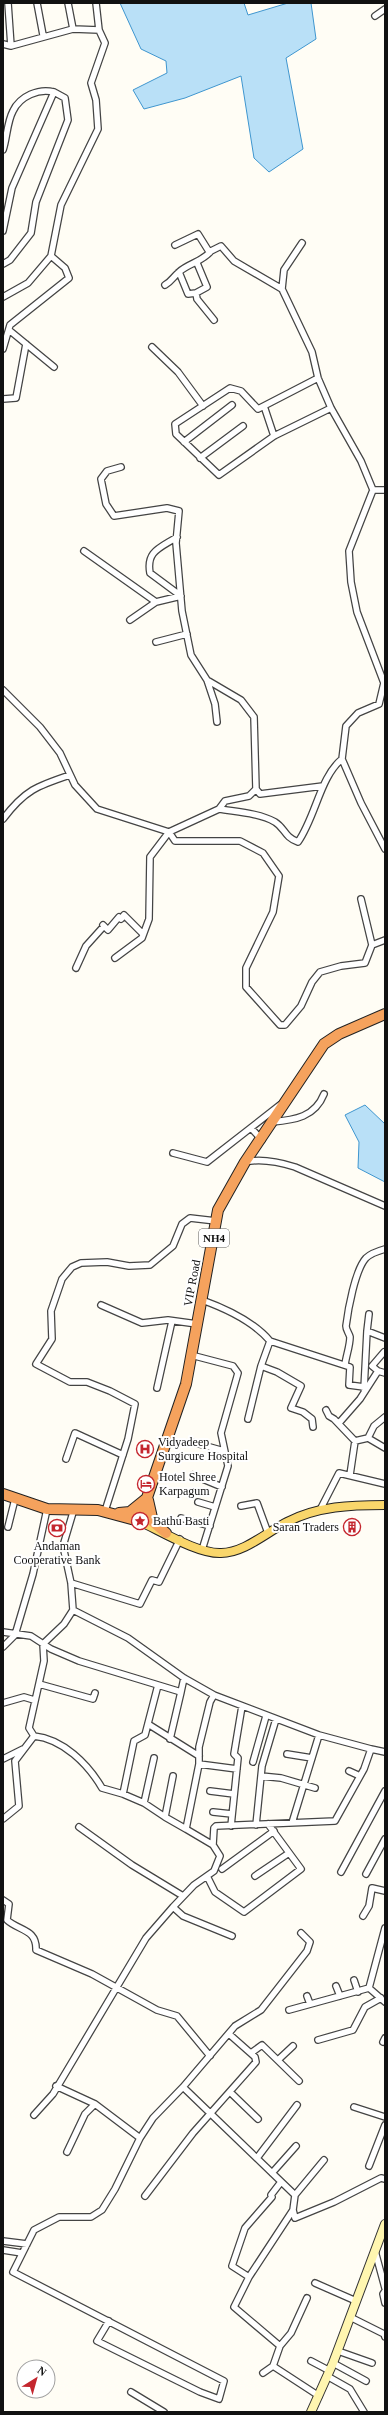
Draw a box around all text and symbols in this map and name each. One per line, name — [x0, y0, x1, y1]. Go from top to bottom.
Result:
road number: NH4 — [199, 1229, 229, 1247]
street label: VIP Road — [181, 1258, 203, 1308]
place label: Vidyadeep Surgicure Hospital — [158, 1435, 249, 1463]
hospital icon: Vidyadeep Surgicure Hospital — [135, 1439, 155, 1459]
place label: Hotel Shree Karpagum — [159, 1470, 216, 1498]
hotel icon: Hotel Shree Karpagum — [136, 1474, 156, 1494]
place icon: Bathu Basti — [130, 1511, 150, 1531]
place label: Bathu Basti — [153, 1514, 210, 1528]
building icon: Saran Traders — [342, 1517, 362, 1537]
bank icon: Andaman Cooperative Bank — [47, 1518, 67, 1538]
place label: Saran Traders — [273, 1520, 339, 1534]
place label: Andaman Cooperative Bank — [14, 1539, 100, 1567]
north arrow — [16, 2359, 56, 2399]
text: N — [35, 2364, 49, 2378]

